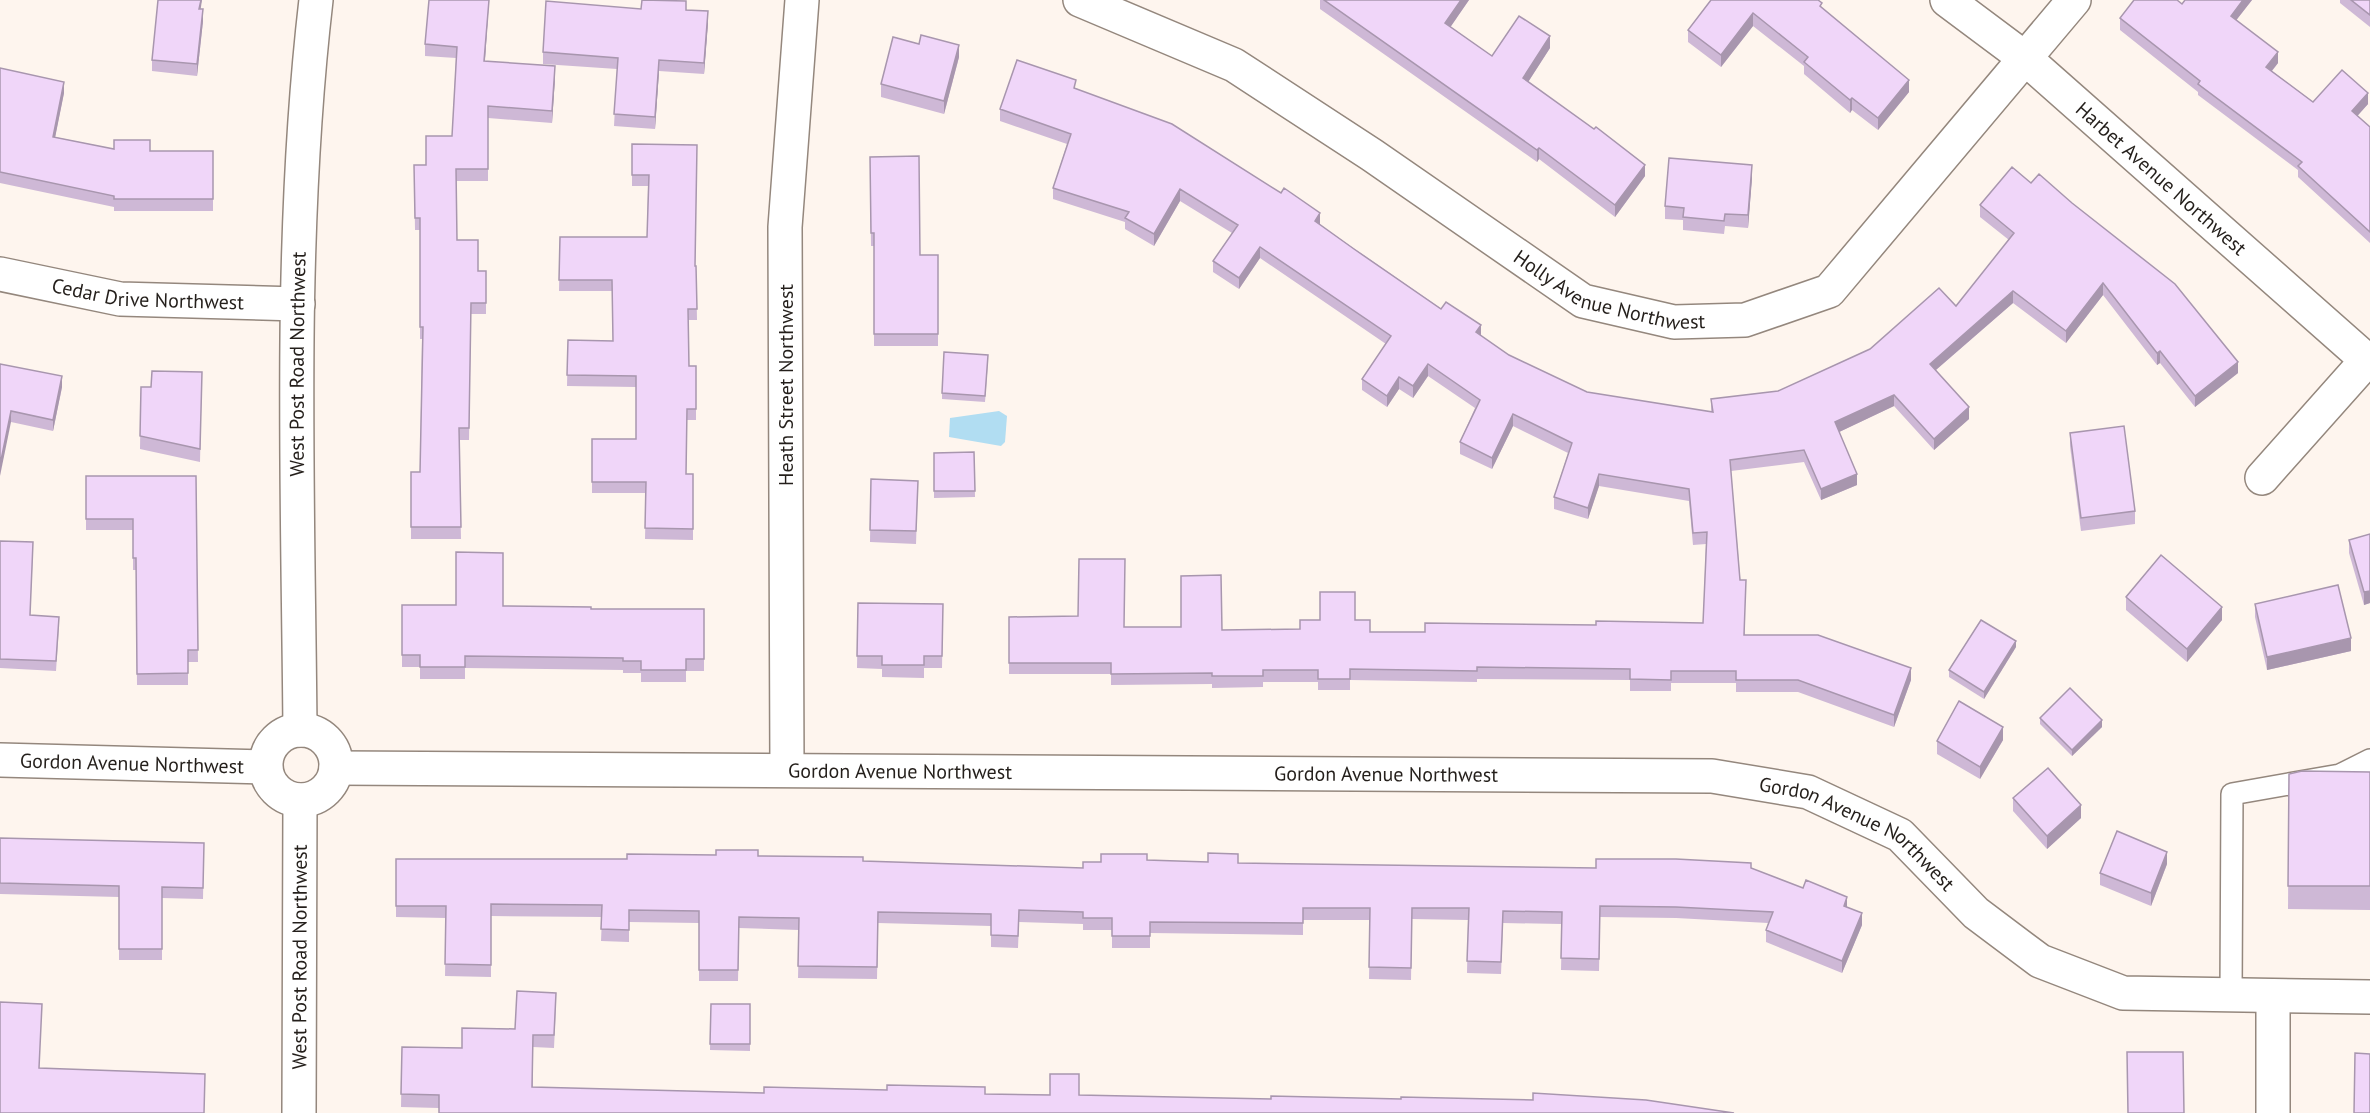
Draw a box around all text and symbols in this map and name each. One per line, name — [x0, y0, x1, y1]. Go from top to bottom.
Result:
street label: Harbet Avenue Northwest — [2070, 96, 2252, 261]
street label: Holly Avenue Northwest — [1508, 244, 1706, 336]
street label: West Post Road Northwest — [284, 251, 312, 477]
street label: Cedar Drive Northwest — [50, 272, 245, 315]
street label: Heath Street Northwest — [773, 284, 799, 486]
street label: Gordon Avenue Northwest — [20, 748, 244, 779]
street label: Gordon Avenue Northwest — [788, 758, 1012, 785]
street label: Gordon Avenue Northwest — [1274, 760, 1498, 788]
street label: Gordon Avenue Northwest — [1757, 771, 1960, 897]
street label: West Post Road Northwest — [286, 844, 313, 1070]

